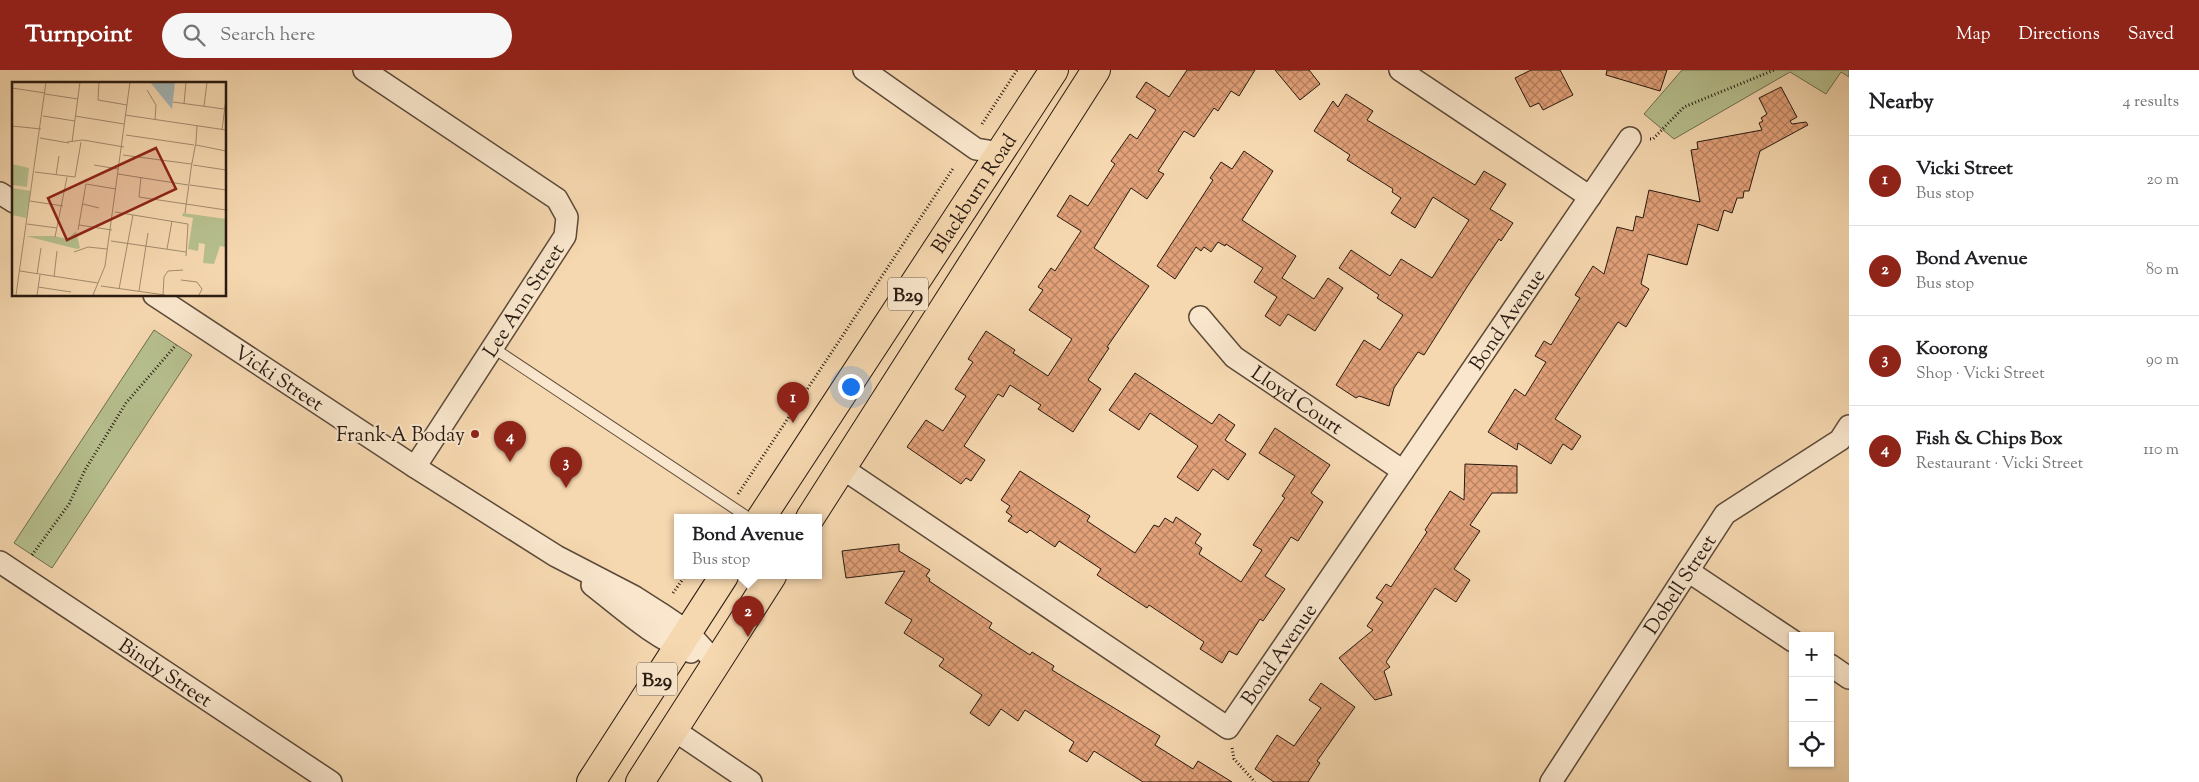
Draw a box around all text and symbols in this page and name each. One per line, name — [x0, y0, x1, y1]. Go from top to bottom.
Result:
search box — [162, 13, 512, 58]
text: Turnpoint — [25, 18, 132, 52]
icon: search — [180, 21, 208, 49]
text: Search here — [220, 22, 315, 49]
text: Map — [1956, 22, 1991, 48]
text: Directions — [2019, 22, 2100, 48]
text: Saved — [2128, 22, 2174, 48]
inset map — [12, 82, 226, 296]
text: Nearby — [1869, 88, 1934, 118]
text: 4 results — [2123, 91, 2179, 114]
street label: Blackburn Road — [926, 129, 1025, 260]
text: Vicki Street — [1916, 156, 2013, 183]
text: 1 — [1882, 169, 1888, 192]
text: 20 m — [2146, 169, 2179, 192]
text: Bus stop — [1916, 183, 1974, 206]
street label: Lee Ann Street — [477, 239, 573, 364]
text: Bond Avenue — [1916, 246, 2028, 273]
text: 2 — [1881, 259, 1889, 282]
text: 80 m — [2146, 259, 2179, 282]
street label: Bond Avenue — [1463, 264, 1554, 377]
text: Bus stop — [1916, 273, 1974, 296]
road number: B29 — [888, 278, 928, 310]
text: Koorong — [1916, 336, 1988, 363]
street label: Vicki Street — [227, 339, 329, 420]
text: 3 — [1882, 349, 1888, 372]
text: 90 m — [2146, 349, 2179, 372]
street label: Lloyd Court — [1244, 360, 1348, 443]
text: Shop · Vicki Street — [1916, 363, 2045, 386]
your location — [838, 374, 864, 400]
pin: 1 — [777, 382, 809, 423]
pin: 4 — [494, 421, 526, 462]
place label: Frank A Boday — [336, 422, 465, 451]
text: Fish & Chips Box — [1916, 426, 2063, 453]
marker: Frank A Boday — [469, 428, 481, 440]
text: 4 — [1881, 439, 1889, 462]
text: 110 m — [2143, 439, 2179, 462]
pin: 3 — [550, 447, 582, 488]
text: Restaurant · Vicki Street — [1916, 453, 2083, 476]
popup — [674, 514, 822, 579]
text: Bond Avenue — [692, 522, 804, 549]
street label: Dobell Street — [1638, 530, 1725, 641]
text: Bus stop — [692, 549, 750, 572]
pin: 2 — [732, 596, 764, 637]
street label: Bond Avenue — [1235, 599, 1326, 712]
map controls — [1789, 632, 1834, 767]
button: + — [1789, 632, 1834, 677]
street label: Bindy Street — [112, 633, 217, 716]
road number: B29 — [637, 662, 677, 696]
button: − — [1789, 677, 1834, 722]
button: locate — [1789, 722, 1834, 767]

